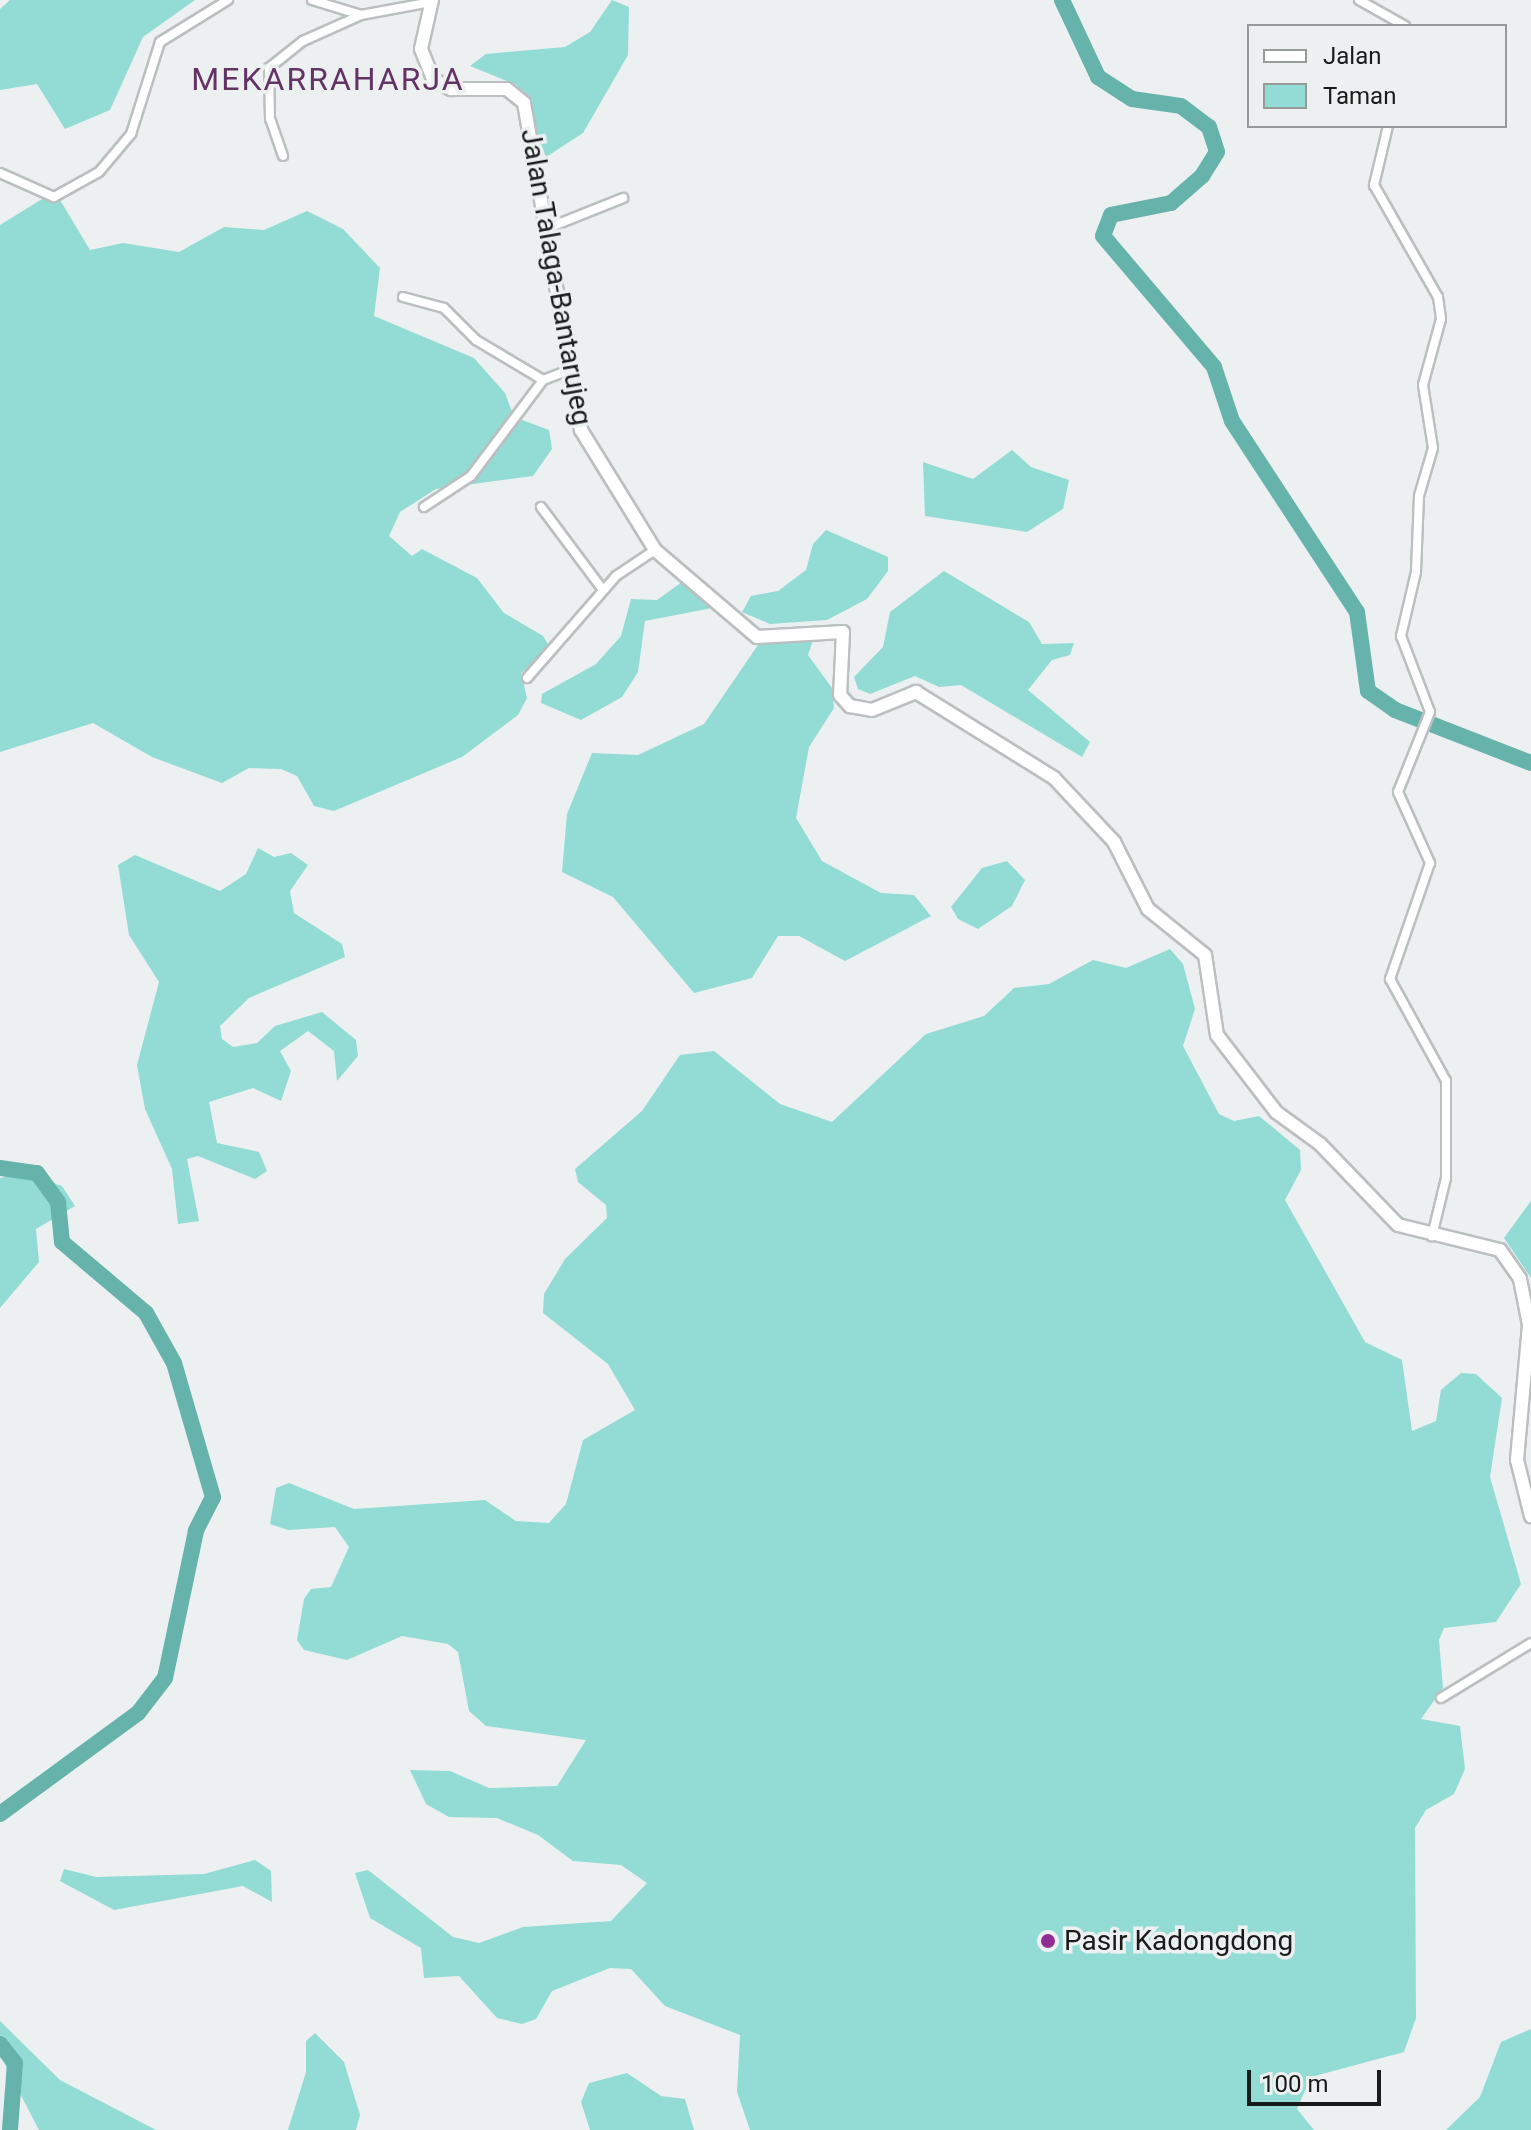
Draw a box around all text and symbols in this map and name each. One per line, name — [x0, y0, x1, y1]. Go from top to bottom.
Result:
legend — [1247, 24, 1507, 128]
text: Jalan — [1323, 42, 1381, 70]
district label: MEKARRAHARJA — [191, 60, 465, 98]
text: Taman — [1323, 82, 1396, 110]
street label: Jalan Talaga-Bantarujeg — [513, 126, 599, 428]
place label: Pasir Kadongdong — [1064, 1924, 1293, 1958]
marker: Pasir Kadongdong — [1039, 1932, 1057, 1950]
scale bar — [1251, 2054, 1385, 2104]
text: 100 m — [1261, 2070, 1328, 2098]

